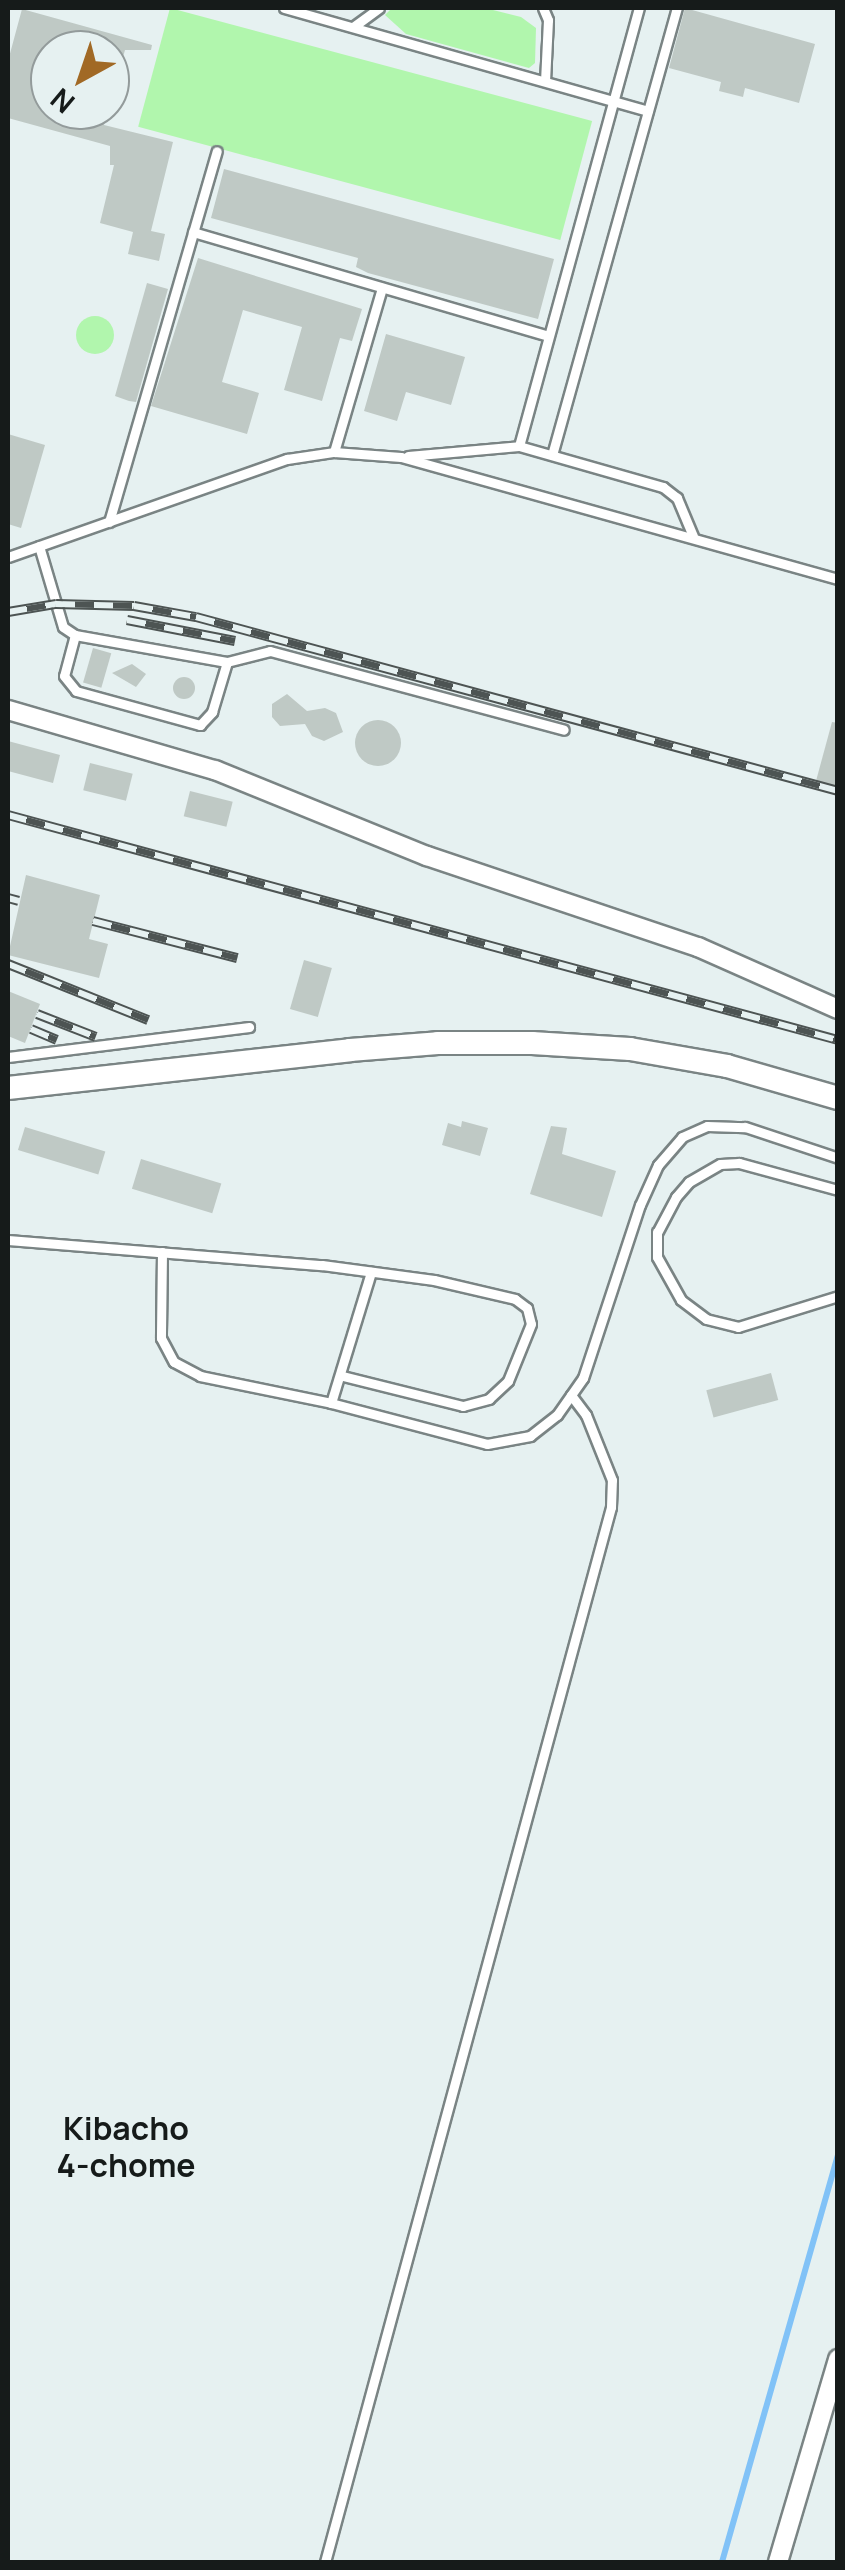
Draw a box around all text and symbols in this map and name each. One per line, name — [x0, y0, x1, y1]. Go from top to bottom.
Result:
north arrow — [30, 30, 130, 130]
text: N — [42, 80, 82, 122]
district label: Kibacho 4-chome — [57, 2110, 195, 2185]

